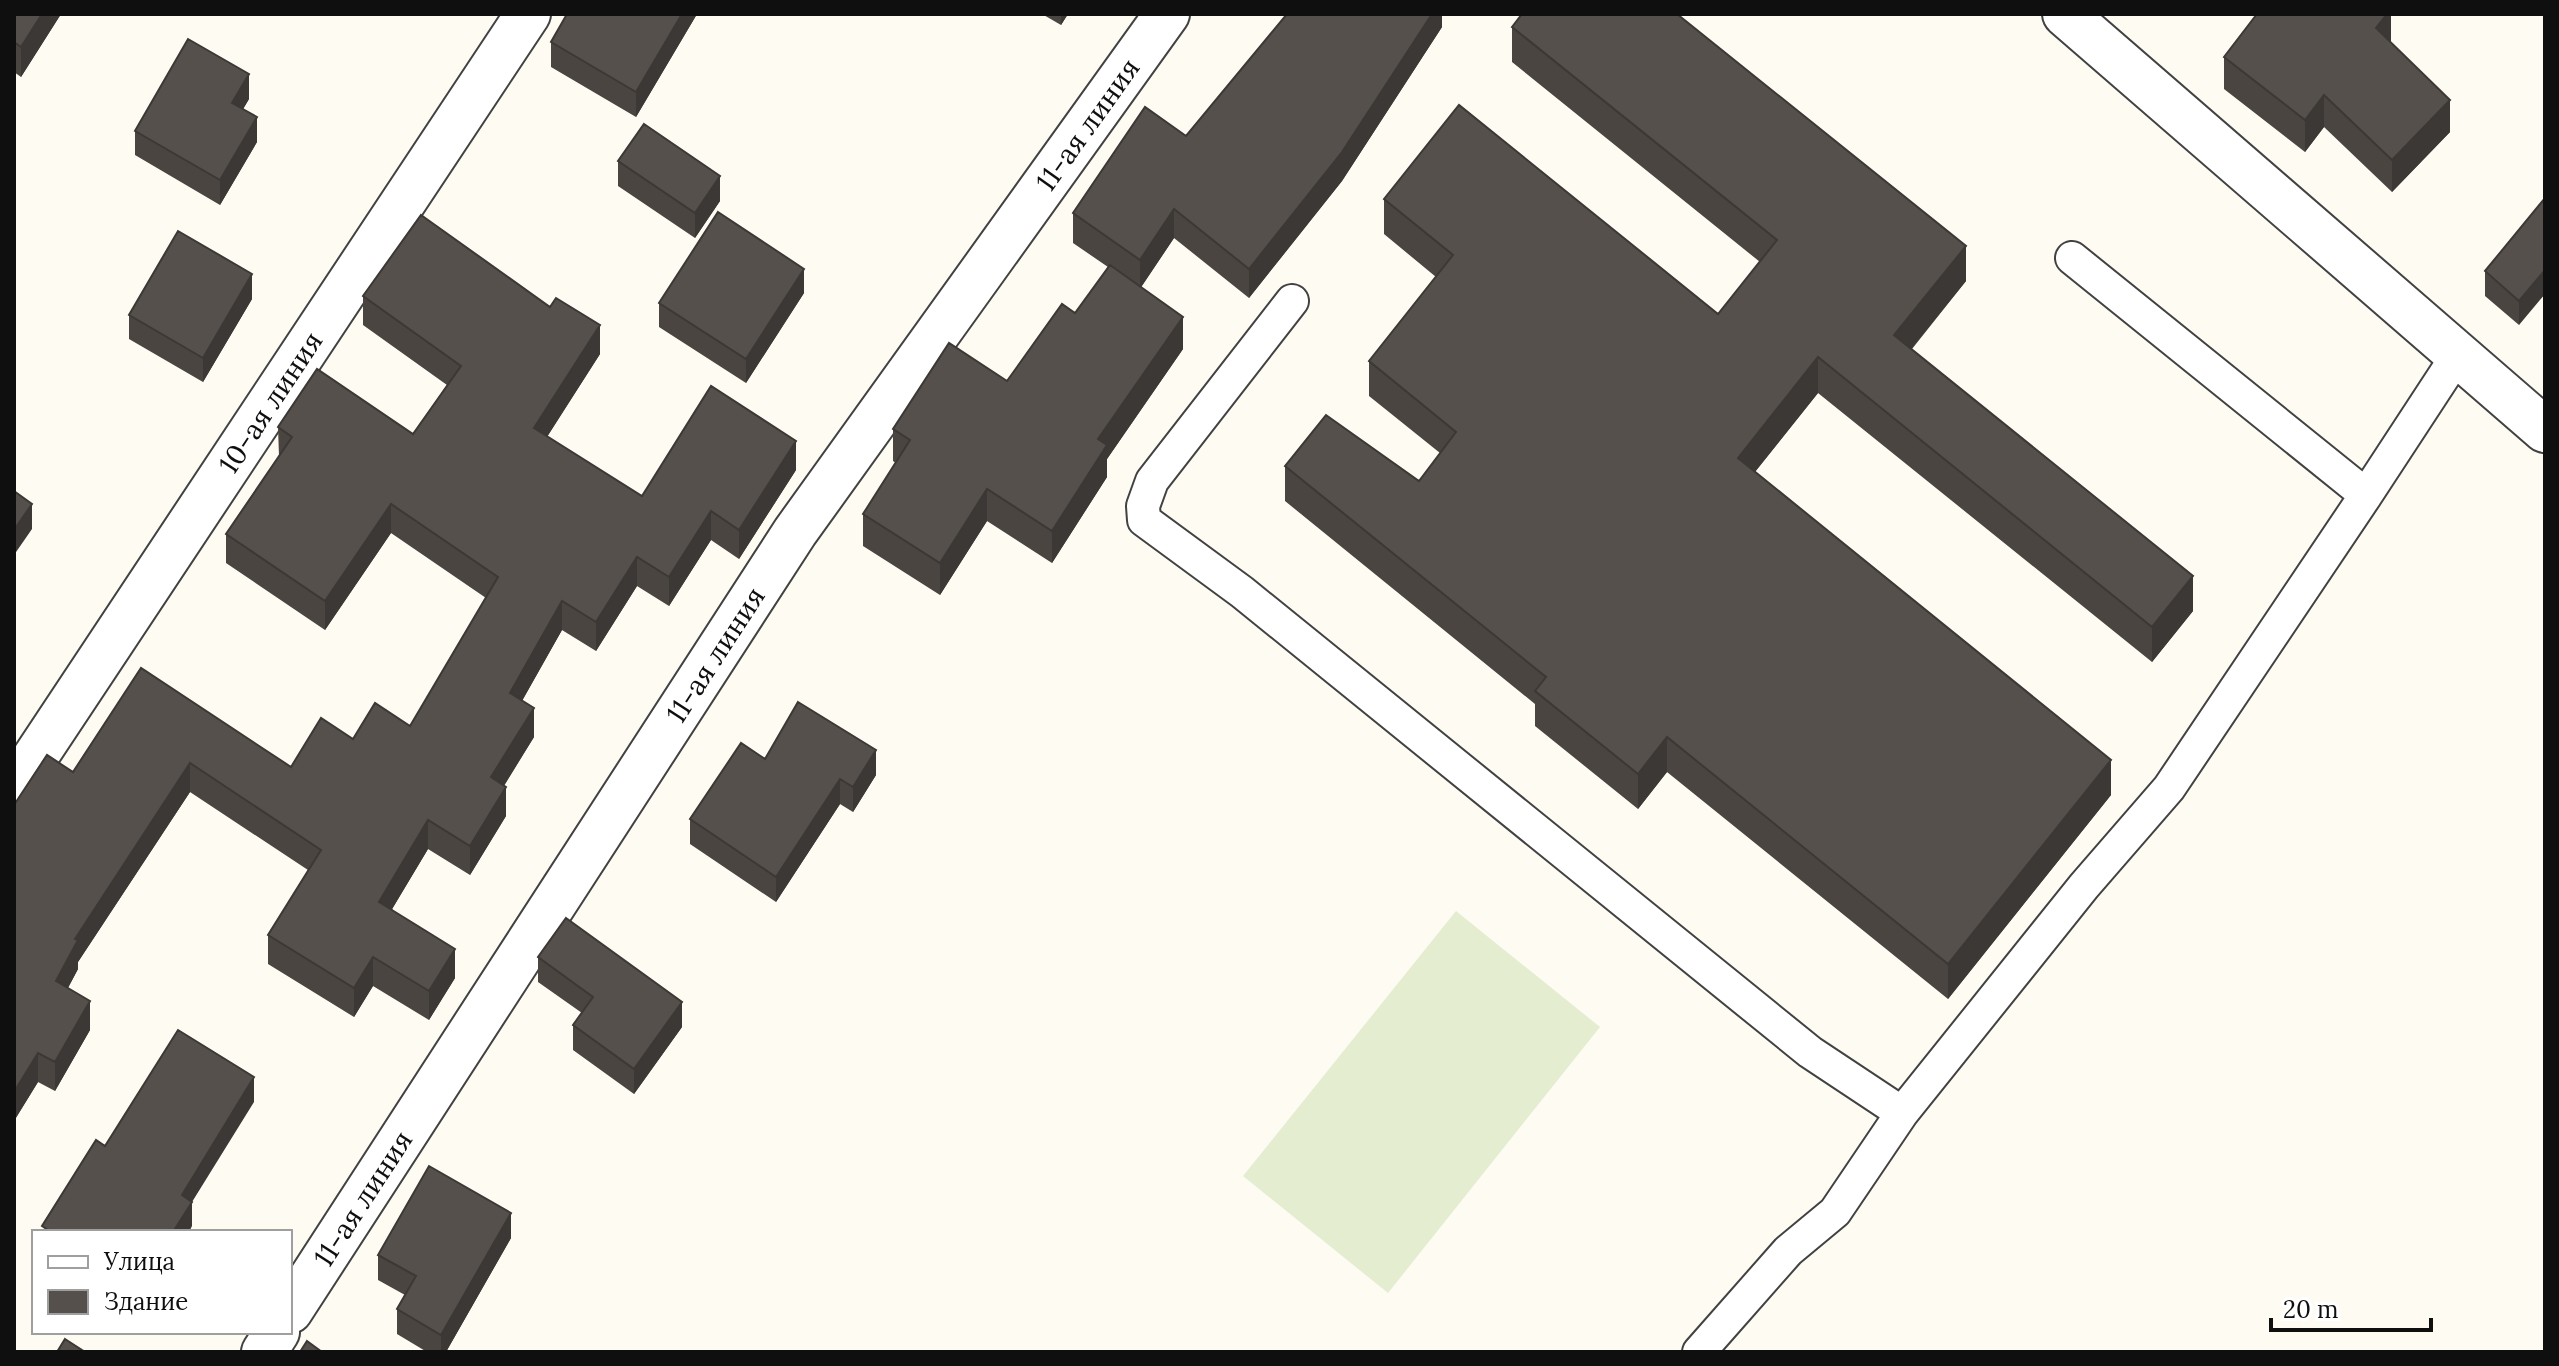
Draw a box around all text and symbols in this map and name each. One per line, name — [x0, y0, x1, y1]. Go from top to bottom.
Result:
street label: 11-ая линия — [1028, 51, 1147, 198]
street label: 10-ая линия — [210, 325, 330, 480]
street label: 11-ая линия — [658, 580, 773, 730]
street label: 11-ая линия — [306, 1124, 420, 1273]
legend — [32, 1230, 292, 1334]
text: Улица — [103, 1246, 175, 1277]
scale bar — [2271, 1282, 2431, 1332]
text: Здание — [104, 1286, 188, 1317]
text: 20 m — [2283, 1294, 2339, 1325]

